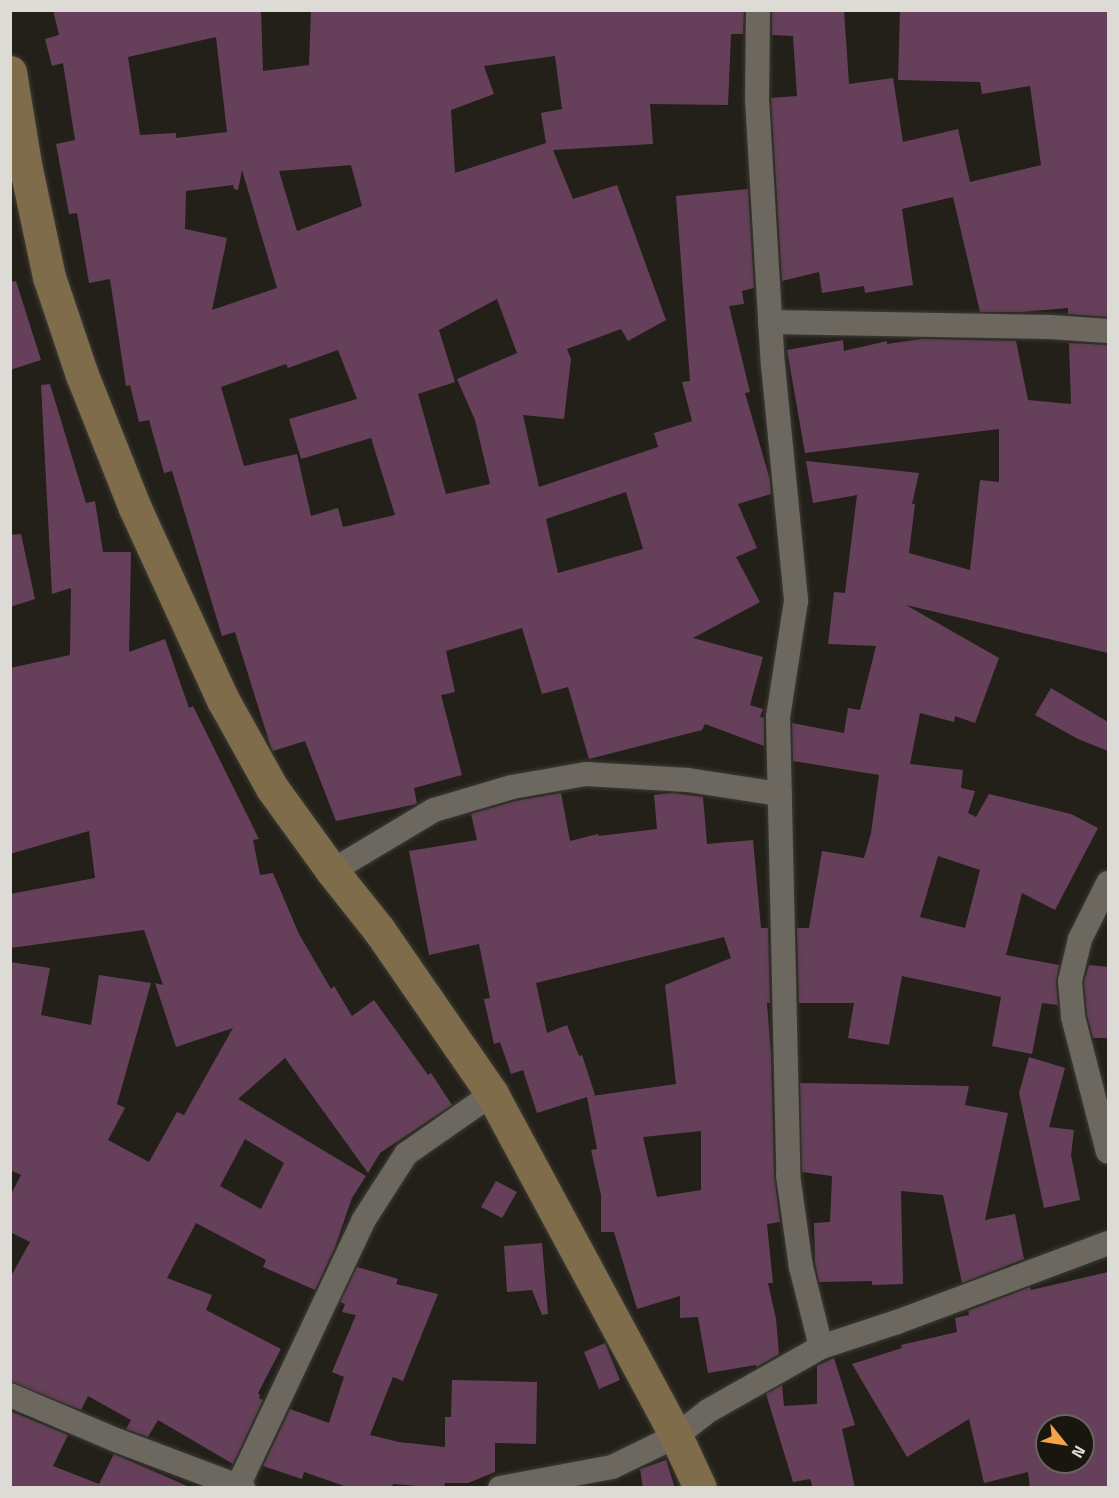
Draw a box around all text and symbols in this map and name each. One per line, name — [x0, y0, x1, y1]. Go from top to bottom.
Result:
north arrow — [1035, 1414, 1095, 1474]
text: N — [1066, 1441, 1092, 1463]

